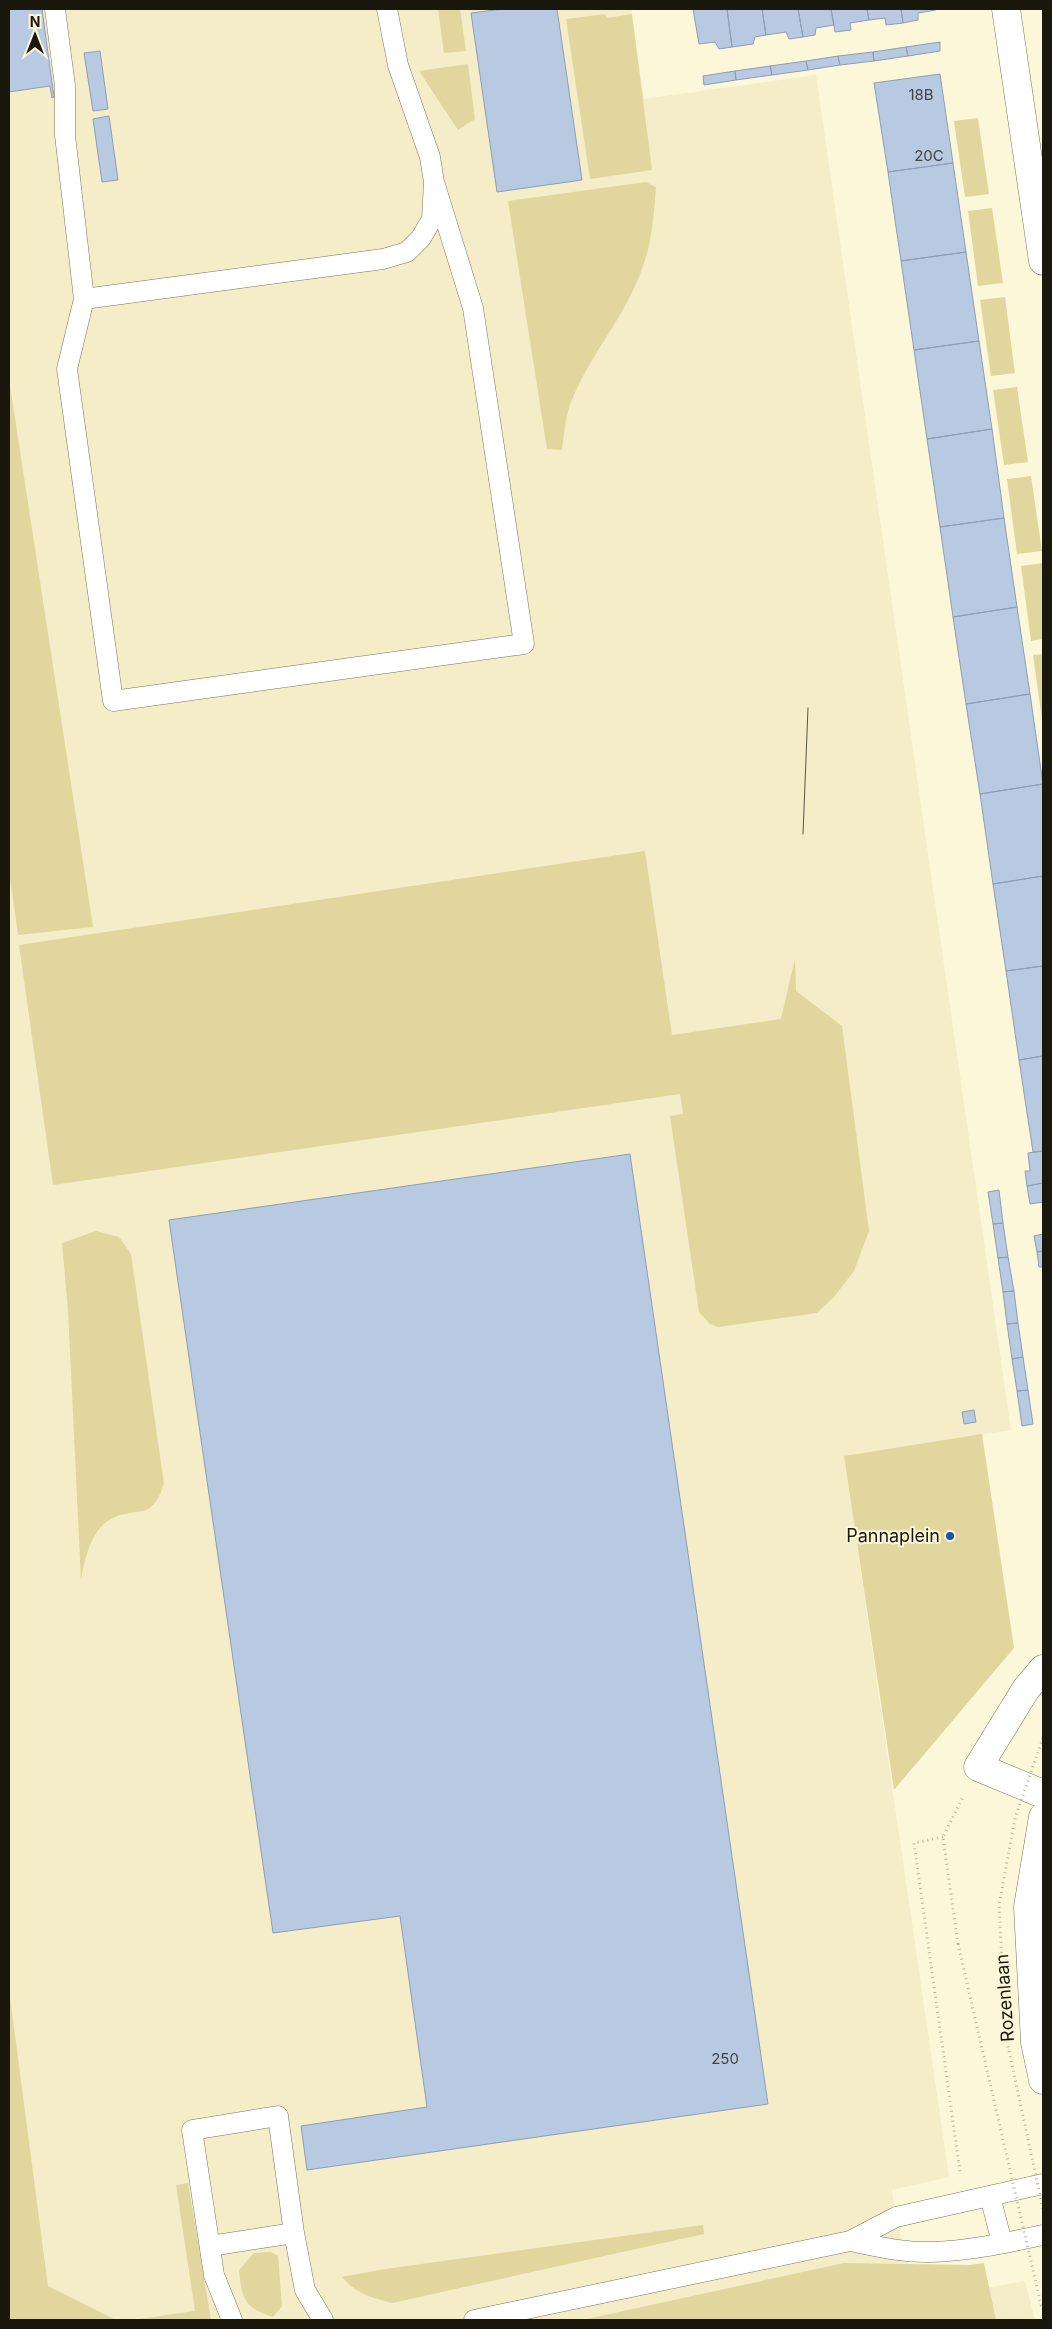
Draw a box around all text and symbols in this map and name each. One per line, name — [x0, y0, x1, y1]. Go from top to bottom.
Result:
north arrow — [10, 10, 60, 60]
text: N — [30, 13, 40, 30]
house number: 18B — [908, 85, 934, 104]
house number: 20C — [914, 146, 944, 165]
place label: Pannaplein — [846, 1525, 940, 1546]
marker: Pannaplein — [944, 1530, 956, 1542]
street label: Rozenlaan — [991, 1953, 1018, 2043]
house number: 250 — [711, 2049, 739, 2068]

